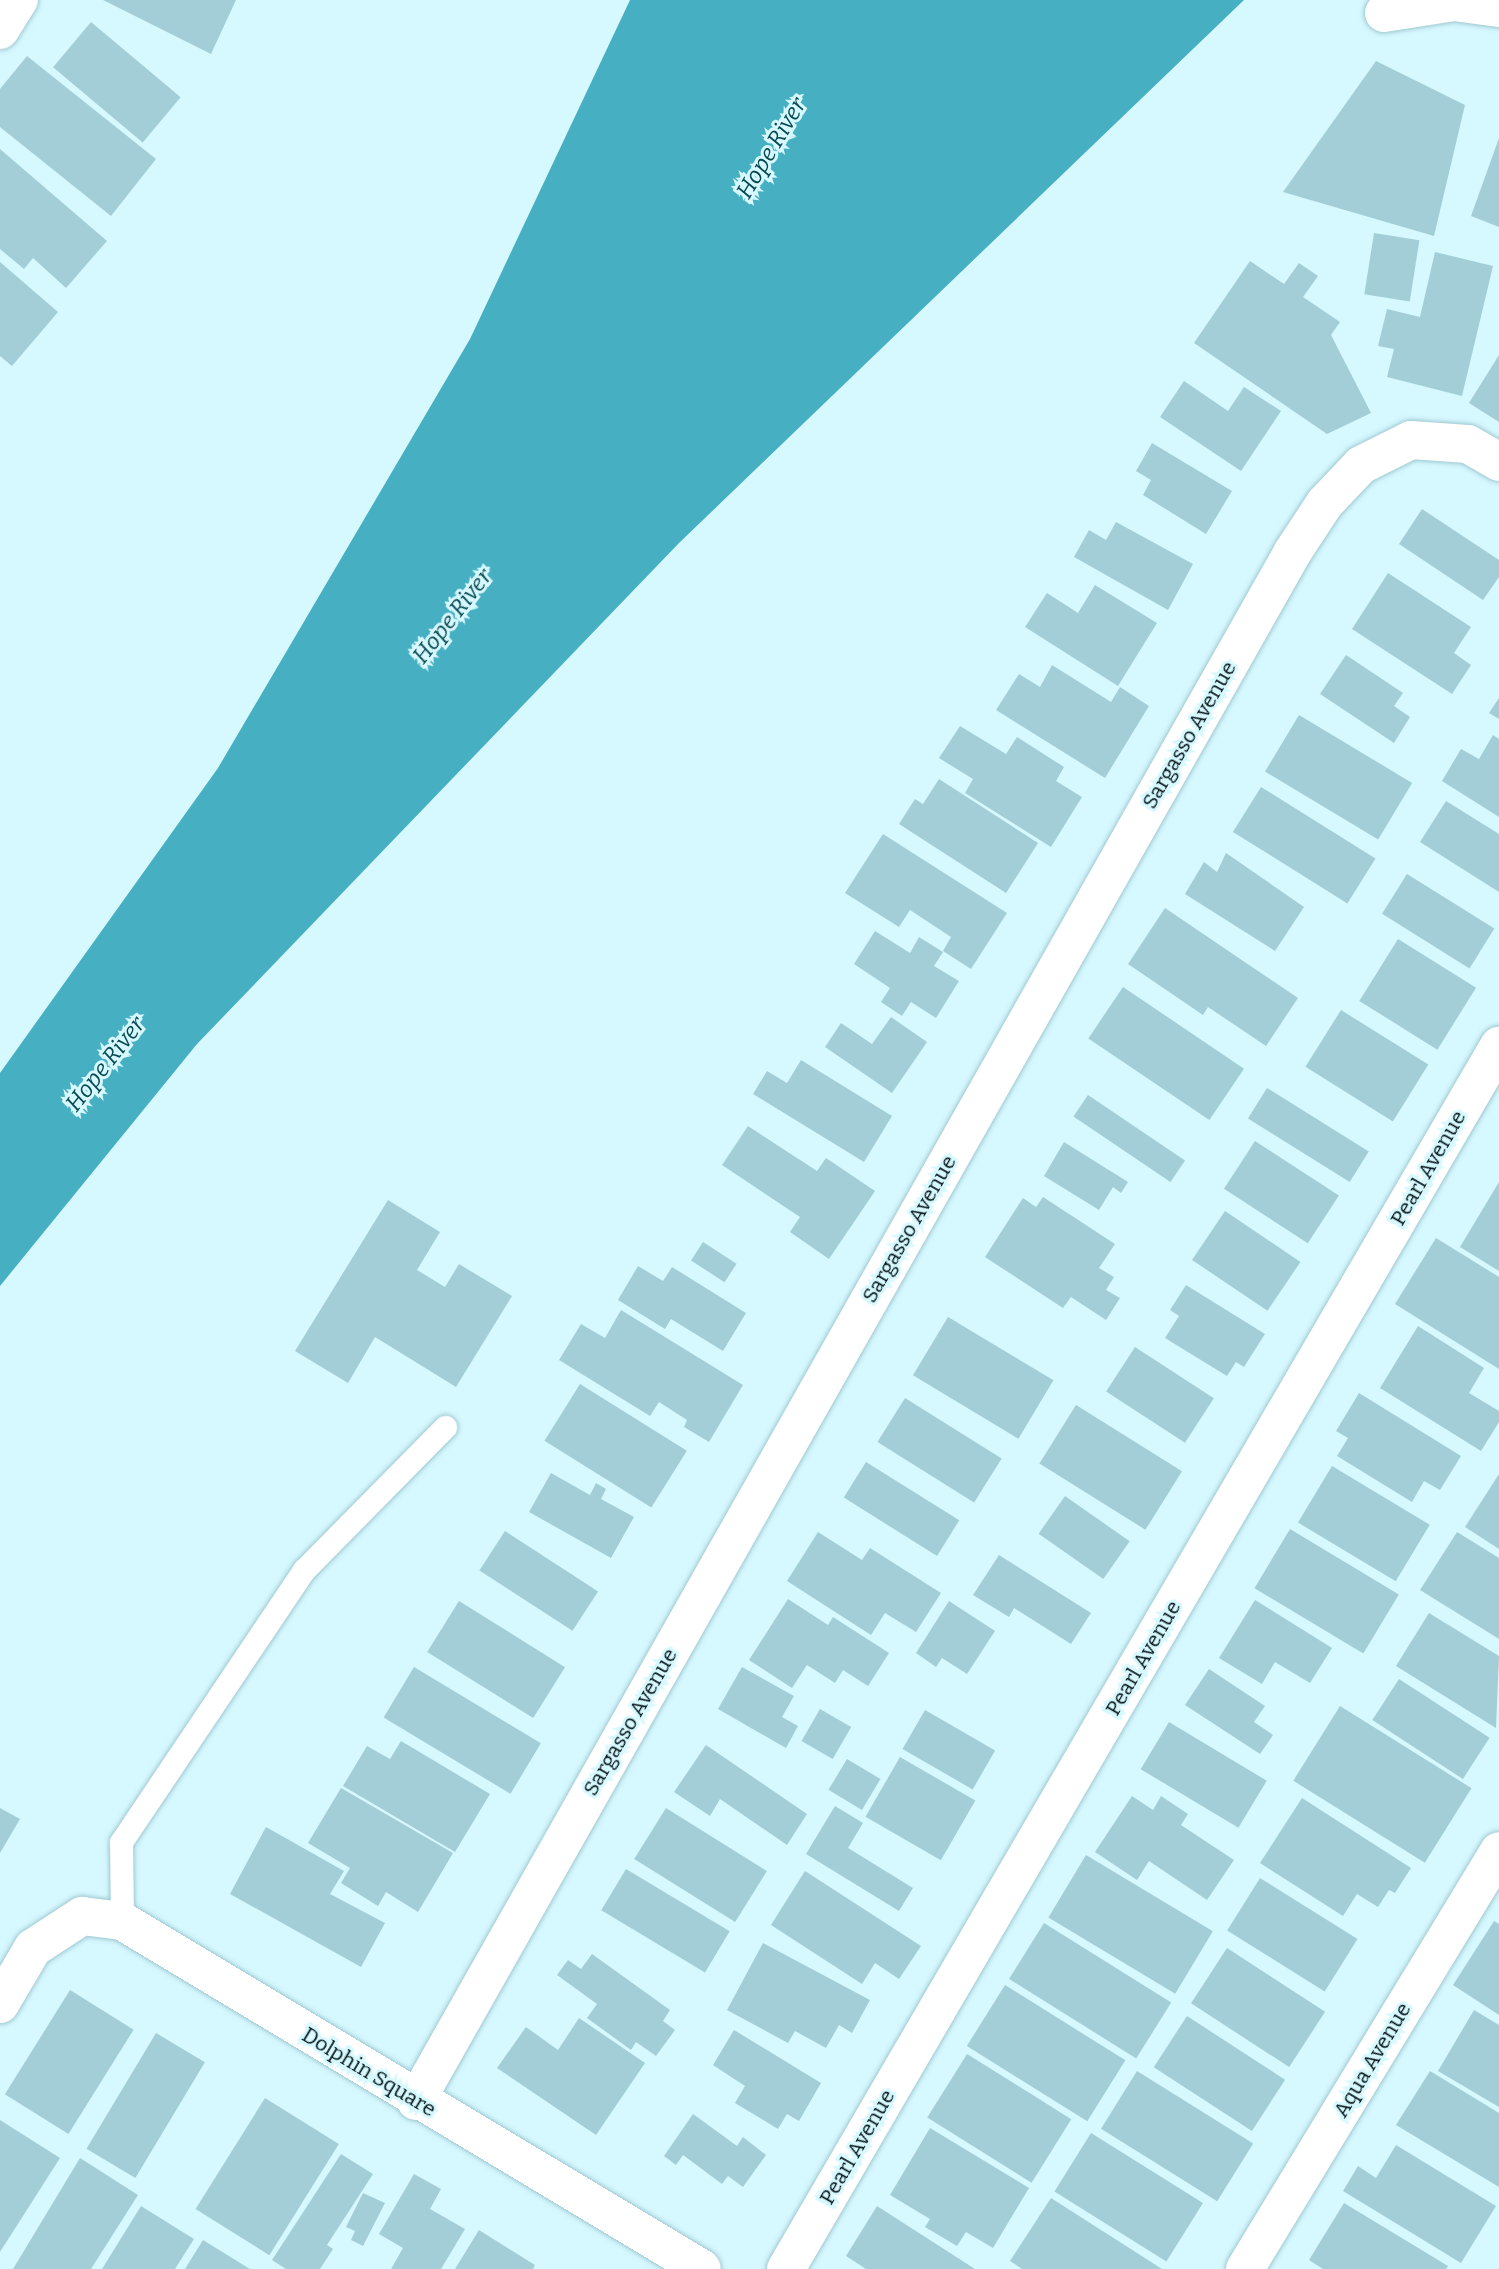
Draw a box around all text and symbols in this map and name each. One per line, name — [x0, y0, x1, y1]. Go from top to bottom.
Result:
water label: Hope River — [730, 93, 812, 203]
water label: Hope River — [406, 563, 498, 669]
street label: Sargasso Avenue — [1137, 657, 1241, 813]
water label: Hope River — [59, 1011, 151, 1117]
street label: Pearl Avenue — [1385, 1106, 1471, 1230]
street label: Sargasso Avenue — [857, 1151, 961, 1307]
street label: Pearl Avenue — [1100, 1596, 1186, 1720]
street label: Sargasso Avenue — [578, 1644, 682, 1800]
street label: Aqua Avenue — [1328, 1998, 1416, 2122]
street label: Dolphin Square — [298, 2022, 440, 2122]
street label: Pearl Avenue — [814, 2085, 900, 2209]

